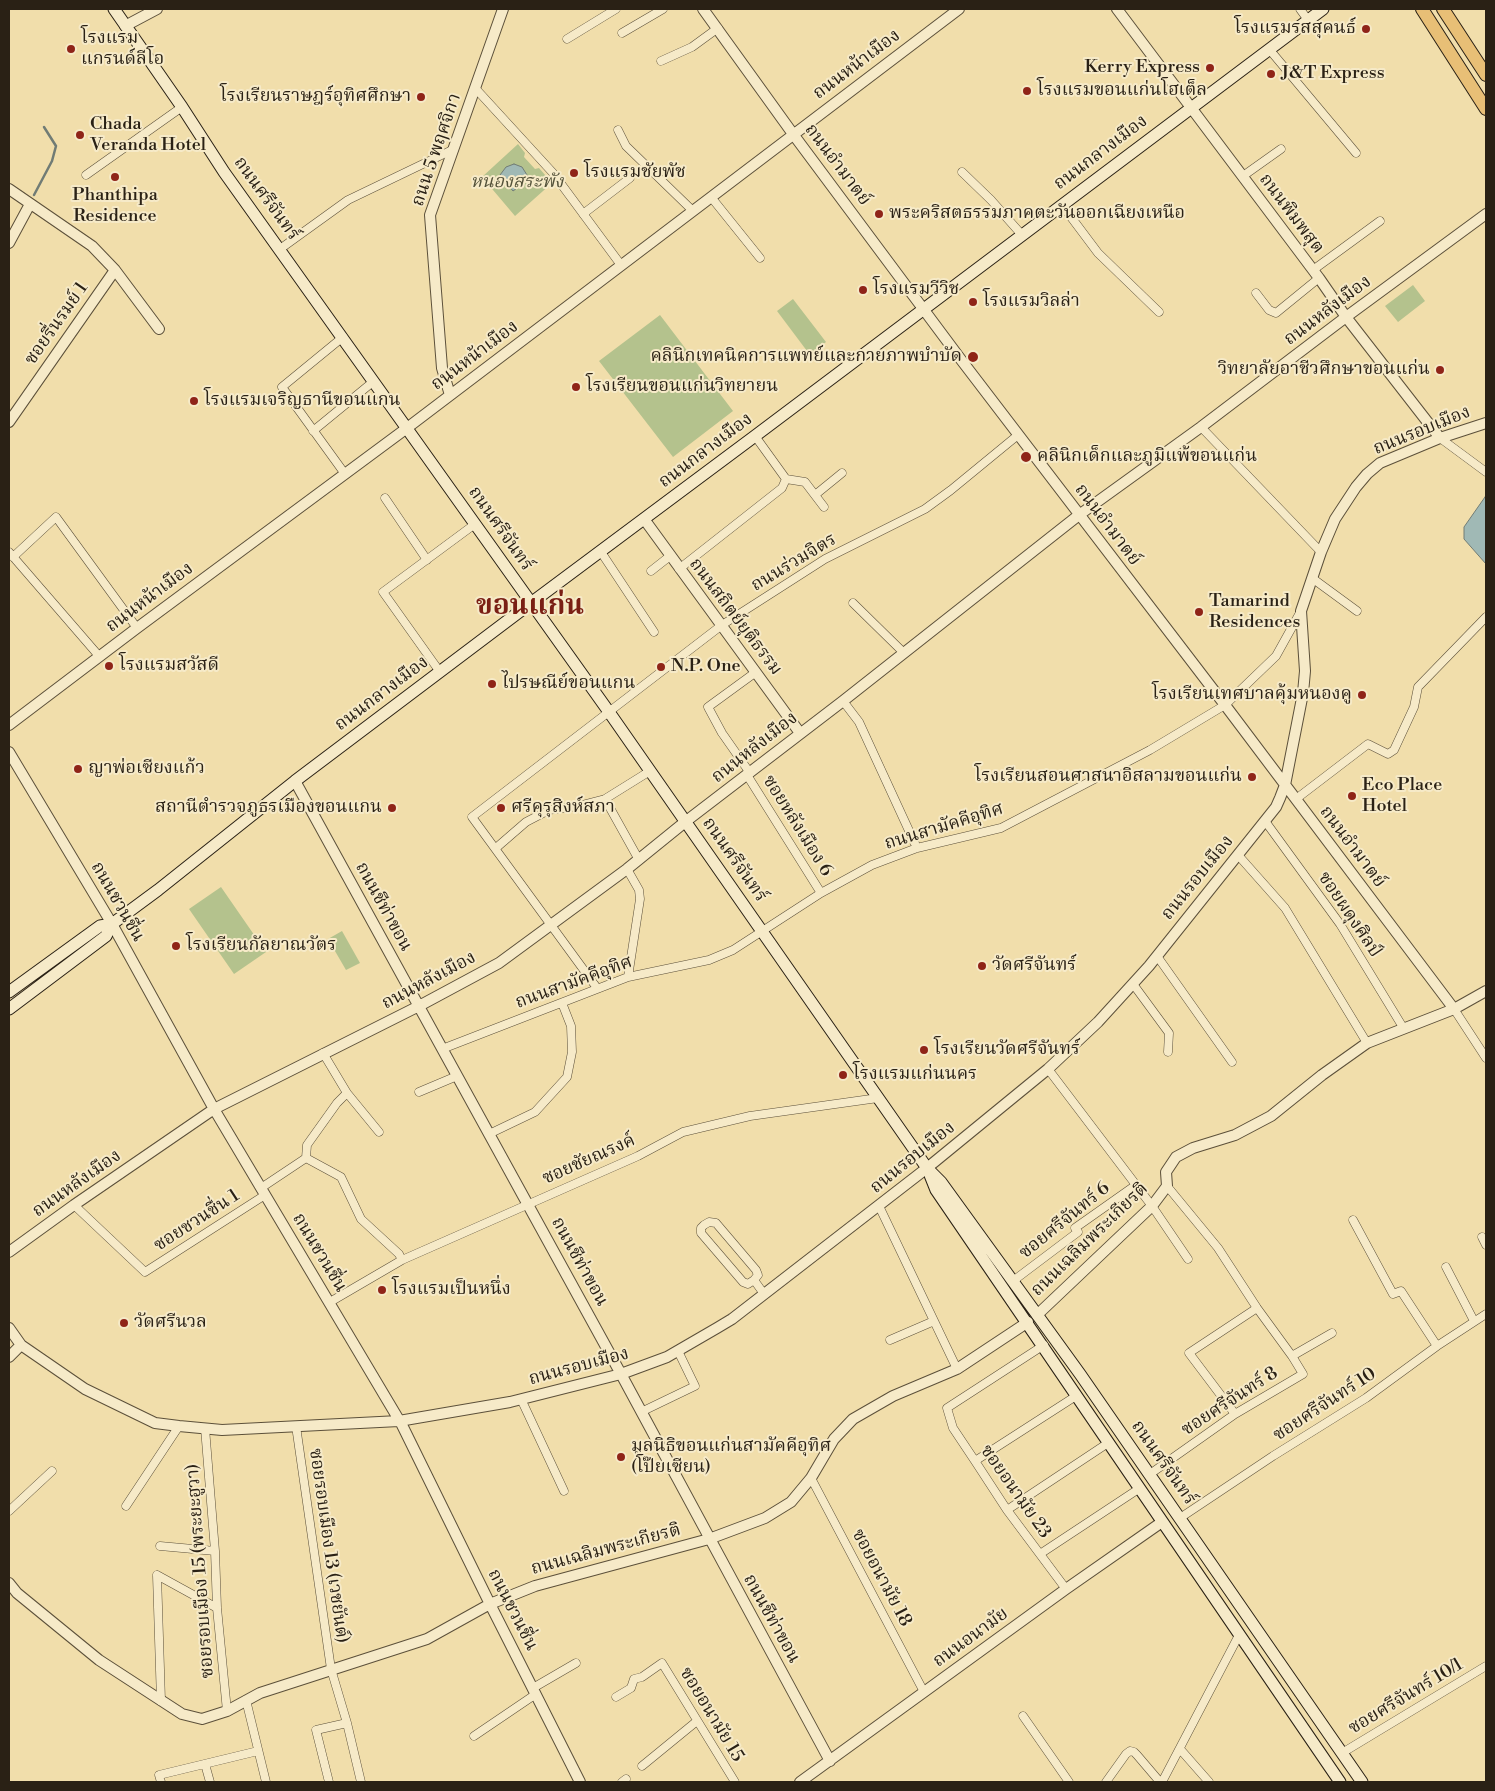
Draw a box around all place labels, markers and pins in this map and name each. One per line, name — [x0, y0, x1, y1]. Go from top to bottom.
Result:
place label: โรงแรมรสสุคนธ์ — [1234, 18, 1356, 40]
marker: โรงแรมรสสุคนธ์ — [1360, 23, 1372, 35]
place label: โรงแรม แกรนด์ลีโอ — [81, 28, 164, 70]
marker: โรงแรม แกรนด์ลีโอ — [65, 43, 77, 55]
place label: Kerry Express — [1084, 57, 1200, 79]
marker: Kerry Express — [1204, 62, 1216, 74]
place label: J&T Express — [1281, 63, 1385, 85]
marker: J&T Express — [1265, 68, 1277, 80]
place label: โรงแรมขอนแก่นโฮเต็ล — [1037, 80, 1207, 102]
marker: โรงแรมขอนแก่นโฮเต็ล — [1021, 85, 1033, 97]
place label: โรงเรียนราษฎร์อุทิศศึกษา — [220, 86, 411, 108]
marker: โรงเรียนราษฎร์อุทิศศึกษา — [415, 91, 427, 103]
place label: Chada Veranda Hotel — [90, 114, 206, 156]
marker: Chada Veranda Hotel — [74, 129, 86, 141]
place label: โรงแรมชัยพัช — [584, 162, 686, 184]
marker: โรงแรมชัยพัช — [568, 167, 580, 179]
marker: Phanthipa Residence — [109, 171, 121, 183]
place label: Phanthipa Residence — [72, 185, 158, 228]
place label: พระคริสตธรรมภาคตะวันออกเฉียงเหนือ — [889, 203, 1185, 225]
marker: พระคริสตธรรมภาคตะวันออกเฉียงเหนือ — [873, 208, 885, 220]
place label: โรงแรมวีวิช — [873, 279, 959, 301]
marker: โรงแรมวีวิช — [857, 284, 869, 296]
place label: โรงแรมวิลล่า — [983, 291, 1080, 313]
marker: โรงแรมวิลล่า — [967, 296, 979, 308]
place label: คลินิกเทคนิคการแพทย์และกายภาพบำบัด — [650, 346, 962, 368]
marker: คลินิกเทคนิคการแพทย์และกายภาพบำบัด — [966, 350, 980, 364]
place label: วิทยาลัยอาชีวศึกษาขอนแก่น — [1218, 359, 1430, 381]
marker: วิทยาลัยอาชีวศึกษาขอนแก่น — [1434, 364, 1446, 376]
place label: โรงเรียนขอนแก่นวิทยายน — [586, 376, 778, 398]
marker: โรงเรียนขอนแก่นวิทยายน — [570, 381, 582, 393]
place label: โรงแรมเจริญธานีขอนแกน — [204, 390, 400, 412]
marker: โรงแรมเจริญธานีขอนแกน — [188, 395, 200, 407]
place label: คลินิกเด็กและภูมิแพ้ขอนแก่น — [1037, 446, 1257, 468]
marker: คลินิกเด็กและภูมิแพ้ขอนแก่น — [1019, 450, 1033, 464]
place label: Tamarind Residences — [1209, 591, 1300, 634]
marker: Tamarind Residences — [1193, 606, 1205, 618]
place label: โรงแรมสวัสดี — [119, 655, 219, 677]
place label: N.P. One — [671, 656, 741, 678]
marker: โรงแรมสวัสดี — [103, 660, 115, 672]
marker: N.P. One — [655, 661, 667, 673]
place label: ไปรษณีย์ขอนแกน — [502, 673, 635, 695]
marker: ไปรษณีย์ขอนแกน — [486, 678, 498, 690]
place label: โรงเรียนเทศบาลคุ้มหนองคู — [1152, 684, 1352, 706]
marker: โรงเรียนเทศบาลคุ้มหนองคู — [1356, 689, 1368, 701]
place label: ญาพ่อเซียงแก้ว — [88, 758, 205, 780]
marker: ญาพ่อเซียงแก้ว — [72, 763, 84, 775]
place label: โรงเรียนสอนศาสนาอิสลามขอนแก่น — [974, 766, 1242, 788]
marker: โรงเรียนสอนศาสนาอิสลามขอนแก่น — [1246, 771, 1258, 783]
place label: Eco Place Hotel — [1362, 775, 1442, 818]
marker: Eco Place Hotel — [1346, 790, 1358, 802]
place label: สถานีตำรวจภูธรเมืองขอนแกน — [155, 797, 382, 819]
place label: ศรีคุรุสิงห์สภา — [511, 797, 615, 819]
marker: สถานีตำรวจภูธรเมืองขอนแกน — [386, 802, 398, 814]
marker: ศรีคุรุสิงห์สภา — [495, 802, 507, 814]
place label: โรงเรียนกัลยาณวัตร — [186, 935, 336, 957]
marker: โรงเรียนกัลยาณวัตร — [170, 940, 182, 952]
place label: วัดศรีจันทร์ — [992, 955, 1076, 977]
marker: วัดศรีจันทร์ — [976, 960, 988, 972]
place label: โรงเรียนวัดศรีจันทร์ — [934, 1039, 1080, 1061]
marker: โรงเรียนวัดศรีจันทร์ — [918, 1044, 930, 1056]
place label: โรงแรมแก่นนคร — [853, 1064, 977, 1086]
marker: โรงแรมแก่นนคร — [837, 1069, 849, 1081]
place label: โรงแรมเป็นหนึ่ง — [392, 1279, 511, 1301]
marker: โรงแรมเป็นหนึ่ง — [376, 1284, 388, 1296]
place label: วัดศรีนวล — [134, 1312, 207, 1334]
marker: วัดศรีนวล — [118, 1317, 130, 1329]
place label: มูลนิธิขอนแก่นสามัคคีอุทิศ (โป๊ยเซียน) — [631, 1436, 831, 1478]
marker: มูลนิธิขอนแก่นสามัคคีอุทิศ (โป๊ยเซียน) — [615, 1451, 627, 1463]

